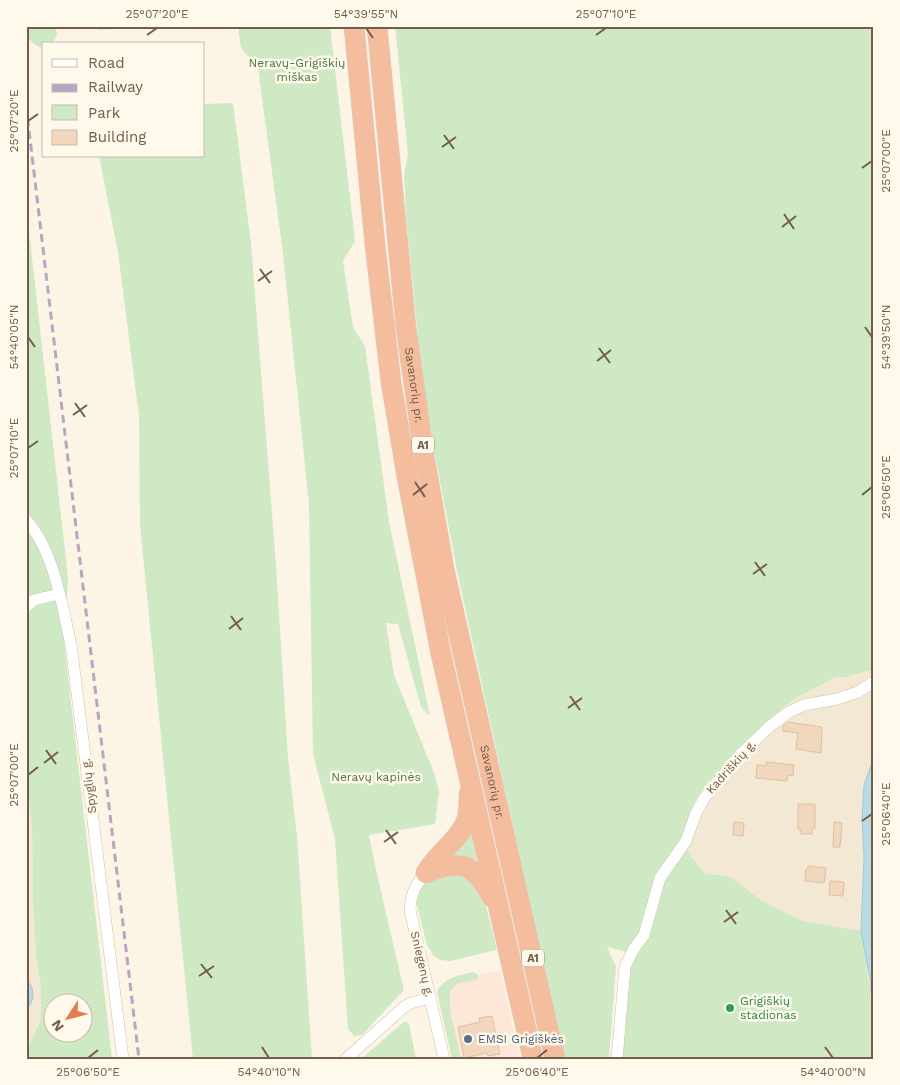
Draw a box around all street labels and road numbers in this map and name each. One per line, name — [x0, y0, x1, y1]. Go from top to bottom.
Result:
street label: Savanorių pr. — [402, 346, 426, 424]
road number: A1 — [412, 436, 434, 454]
street label: Kadriškių g. — [703, 737, 759, 797]
street label: Savanorių pr. — [477, 744, 508, 821]
street label: Spyglių g. — [79, 758, 99, 814]
street label: Sniegenų g. — [408, 930, 436, 998]
road number: A1 — [522, 950, 544, 966]

